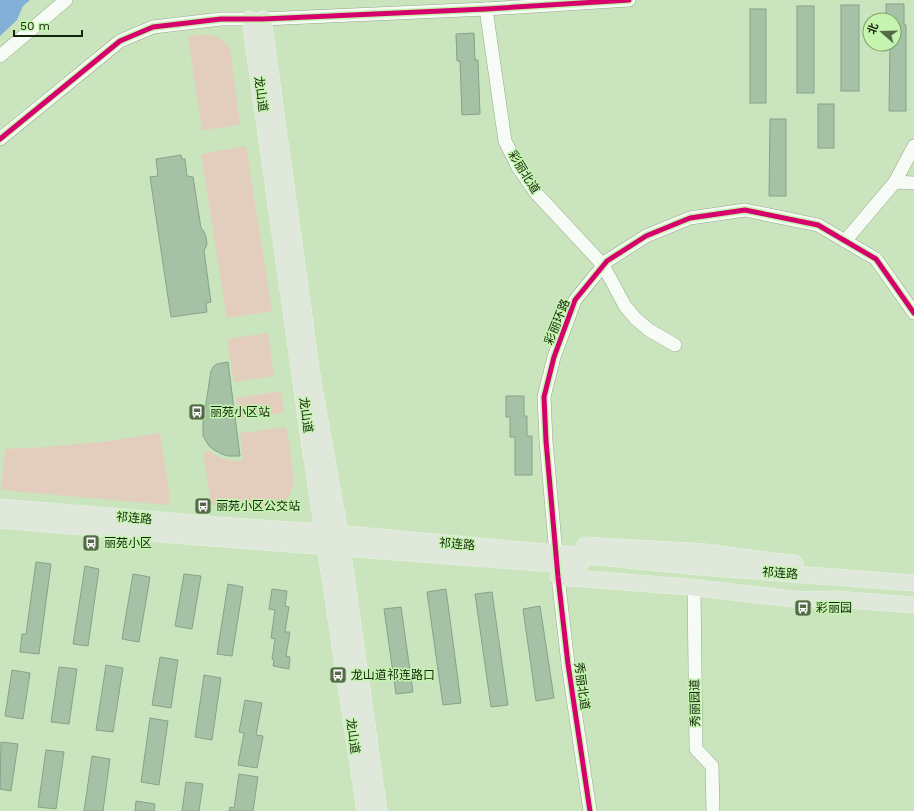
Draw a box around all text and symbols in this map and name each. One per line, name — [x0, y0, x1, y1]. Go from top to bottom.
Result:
scale bar — [14, 12, 82, 38]
north arrow — [862, 12, 902, 52]
text: 50 m — [20, 19, 50, 33]
text: 北 — [865, 21, 881, 36]
street label: 龙山道 — [252, 75, 270, 113]
street label: 彩丽北道 — [505, 148, 543, 196]
street label: 彩丽环路 — [542, 297, 572, 347]
street label: 龙山道 — [297, 396, 315, 434]
bus stop icon: 丽苑小区站 — [187, 402, 207, 422]
place label: 丽苑小区站 — [210, 405, 270, 419]
bus stop icon: 丽苑小区公交站 — [193, 496, 213, 516]
place label: 丽苑小区公交站 — [216, 499, 300, 513]
street label: 祁连路 — [115, 509, 153, 527]
bus stop icon: 丽苑小区 — [81, 533, 101, 553]
street label: 祁连路 — [438, 535, 476, 553]
place label: 丽苑小区 — [104, 536, 152, 550]
street label: 祁连路 — [762, 565, 798, 581]
bus stop icon: 彩丽园 — [793, 598, 813, 618]
place label: 彩丽园 — [816, 601, 852, 615]
street label: 秀丽北道 — [572, 661, 592, 711]
bus stop icon: 龙山道祁连路口 — [328, 665, 348, 685]
place label: 龙山道祁连路口 — [351, 668, 435, 682]
street label: 秀丽园道 — [688, 679, 702, 727]
street label: 龙山道 — [344, 717, 362, 755]

